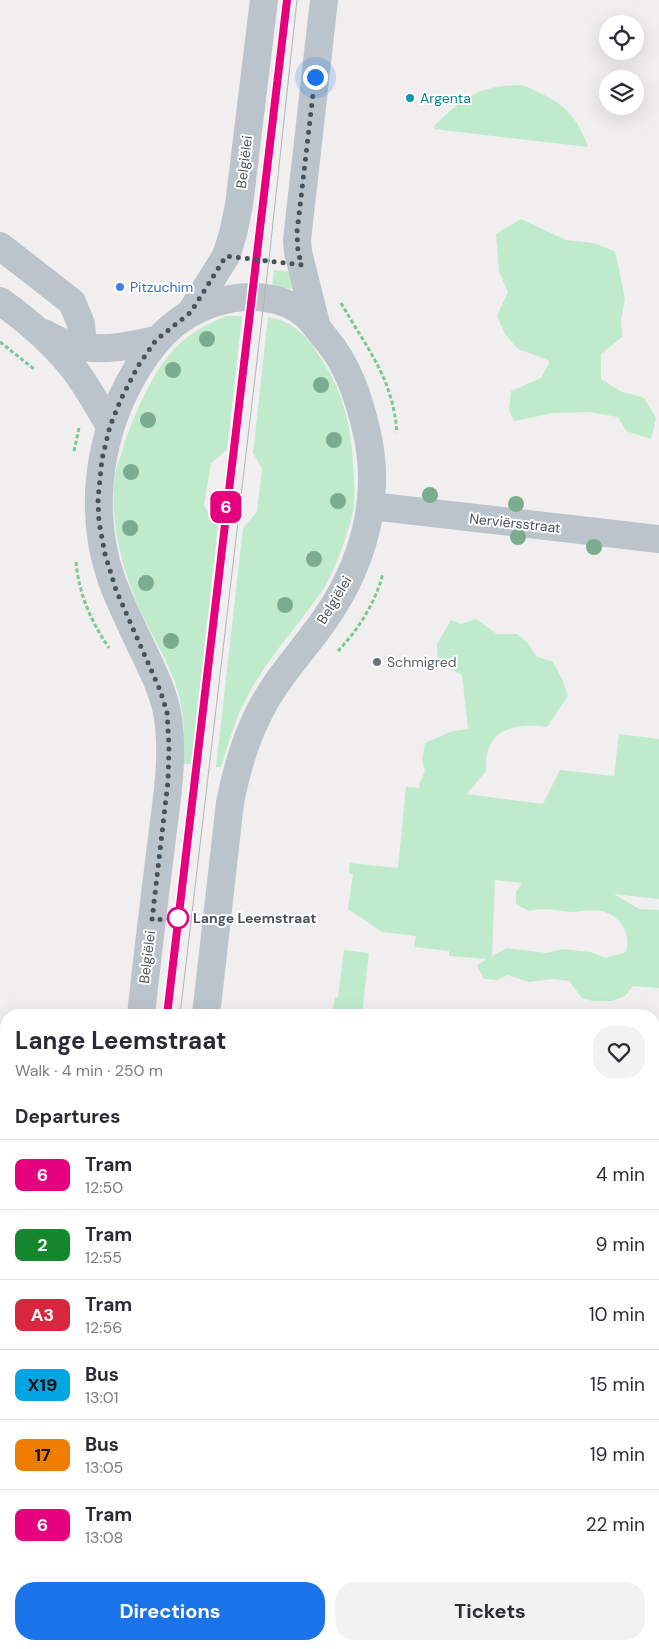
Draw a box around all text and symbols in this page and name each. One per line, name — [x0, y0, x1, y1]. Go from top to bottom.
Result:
map controls — [599, 15, 644, 115]
button: locate — [599, 15, 644, 60]
your location — [303, 65, 328, 90]
button: layers — [599, 70, 644, 115]
place label: Argenta — [420, 89, 471, 107]
marker: Argenta — [404, 92, 416, 104]
street label: Belgiëlei — [232, 135, 256, 189]
place label: Pitzuchim — [130, 278, 193, 296]
marker: Pitzuchim — [114, 281, 126, 293]
line badge: 6 — [210, 491, 242, 523]
text: 6 — [220, 495, 232, 519]
street label: Nerviërsstraat — [468, 509, 562, 537]
street label: Belgiëlei — [313, 573, 355, 627]
place label: Schmigred — [387, 653, 456, 671]
marker: Schmigred — [371, 656, 383, 668]
marker: Lange Leemstraat — [167, 907, 189, 929]
place label: Lange Leemstraat — [193, 909, 316, 927]
street label: Belgiëlei — [135, 930, 159, 984]
text: Lange Leemstraat — [15, 1025, 227, 1056]
button: heart — [593, 1026, 645, 1078]
text: Walk · 4 min · 250 m — [15, 1060, 163, 1081]
text: Departures — [15, 1104, 120, 1129]
text: Tram — [85, 1152, 132, 1177]
text: 4 min — [596, 1162, 645, 1187]
text: 6 — [37, 1163, 48, 1187]
text: 12:50 — [85, 1177, 123, 1198]
text: Tram — [85, 1222, 132, 1247]
text: 9 min — [596, 1232, 645, 1257]
text: 2 — [37, 1233, 48, 1257]
text: 12:55 — [85, 1247, 122, 1268]
text: Tram — [85, 1292, 132, 1317]
text: 10 min — [589, 1302, 645, 1327]
text: A3 — [31, 1303, 54, 1327]
text: 12:56 — [85, 1317, 122, 1338]
text: Bus — [85, 1362, 119, 1387]
text: 15 min — [590, 1372, 645, 1397]
text: X19 — [27, 1373, 58, 1397]
text: 13:01 — [85, 1387, 119, 1408]
text: Bus — [85, 1432, 119, 1457]
text: 19 min — [590, 1442, 645, 1467]
text: 17 — [34, 1443, 51, 1467]
text: 13:05 — [85, 1457, 123, 1478]
text: Tram — [85, 1502, 132, 1527]
text: 22 min — [586, 1512, 645, 1537]
text: 6 — [37, 1513, 48, 1537]
text: 13:08 — [85, 1527, 123, 1548]
button: Directions — [15, 1582, 325, 1640]
button: Tickets — [335, 1582, 645, 1640]

